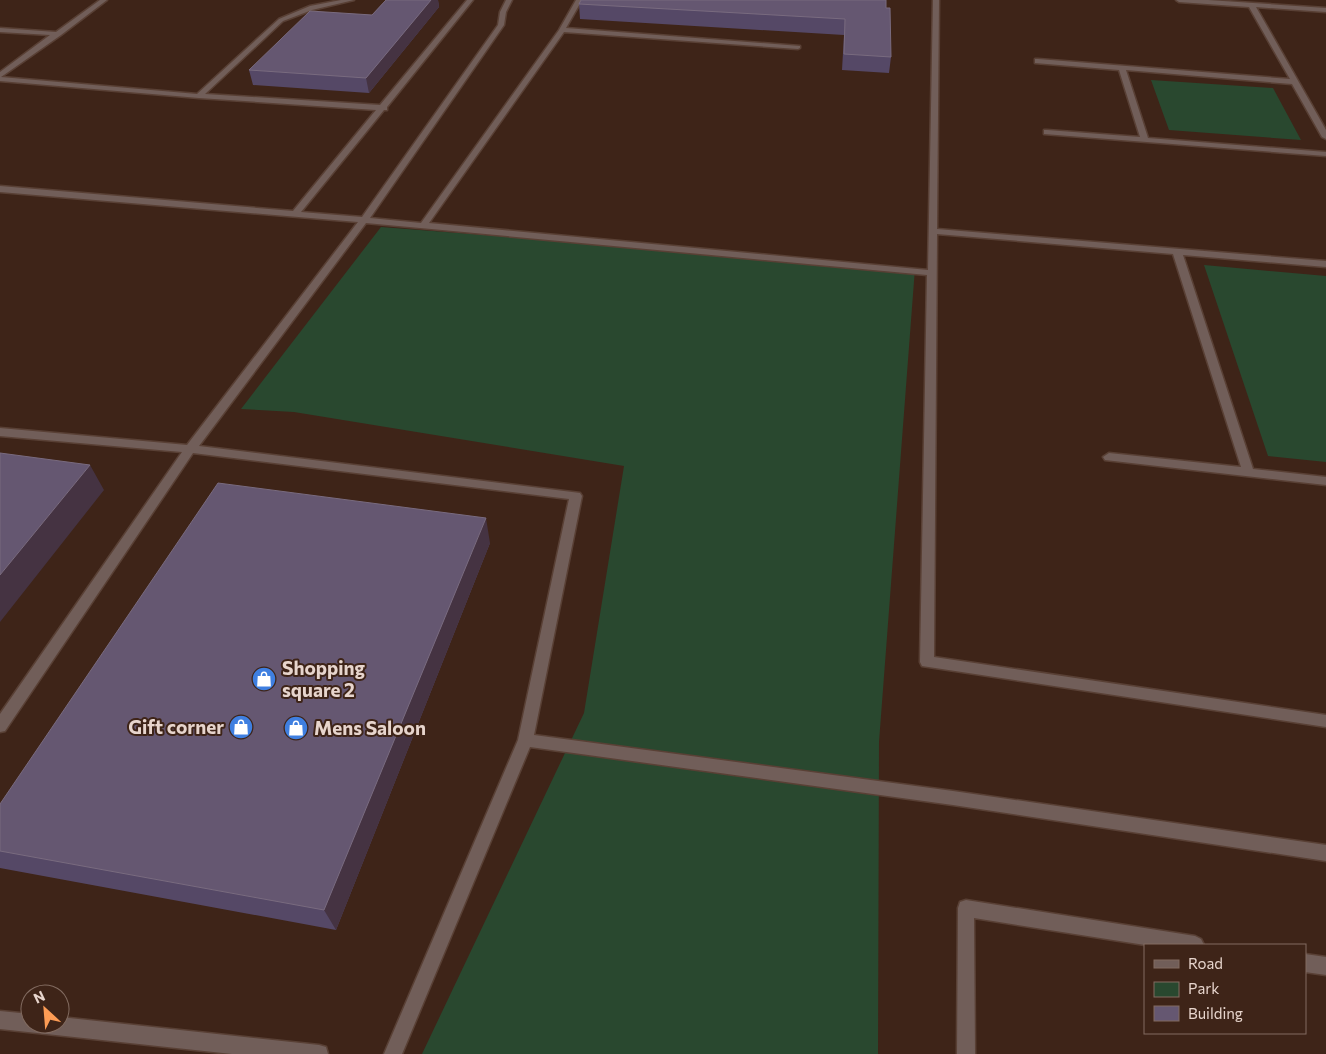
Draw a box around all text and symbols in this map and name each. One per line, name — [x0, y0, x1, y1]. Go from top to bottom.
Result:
place label: Shopping square 2 — [282, 656, 366, 701]
shop icon: Shopping square 2 — [251, 666, 277, 692]
shop icon: Gift corner — [228, 714, 254, 740]
place label: Gift corner — [128, 715, 224, 738]
shop icon: Mens Saloon — [283, 715, 309, 741]
place label: Mens Saloon — [314, 716, 426, 739]
legend — [1144, 944, 1306, 1034]
text: Road — [1188, 954, 1223, 972]
text: Park — [1188, 979, 1219, 997]
north arrow — [20, 984, 70, 1034]
text: N — [31, 987, 48, 1007]
text: Building — [1188, 1004, 1243, 1022]

